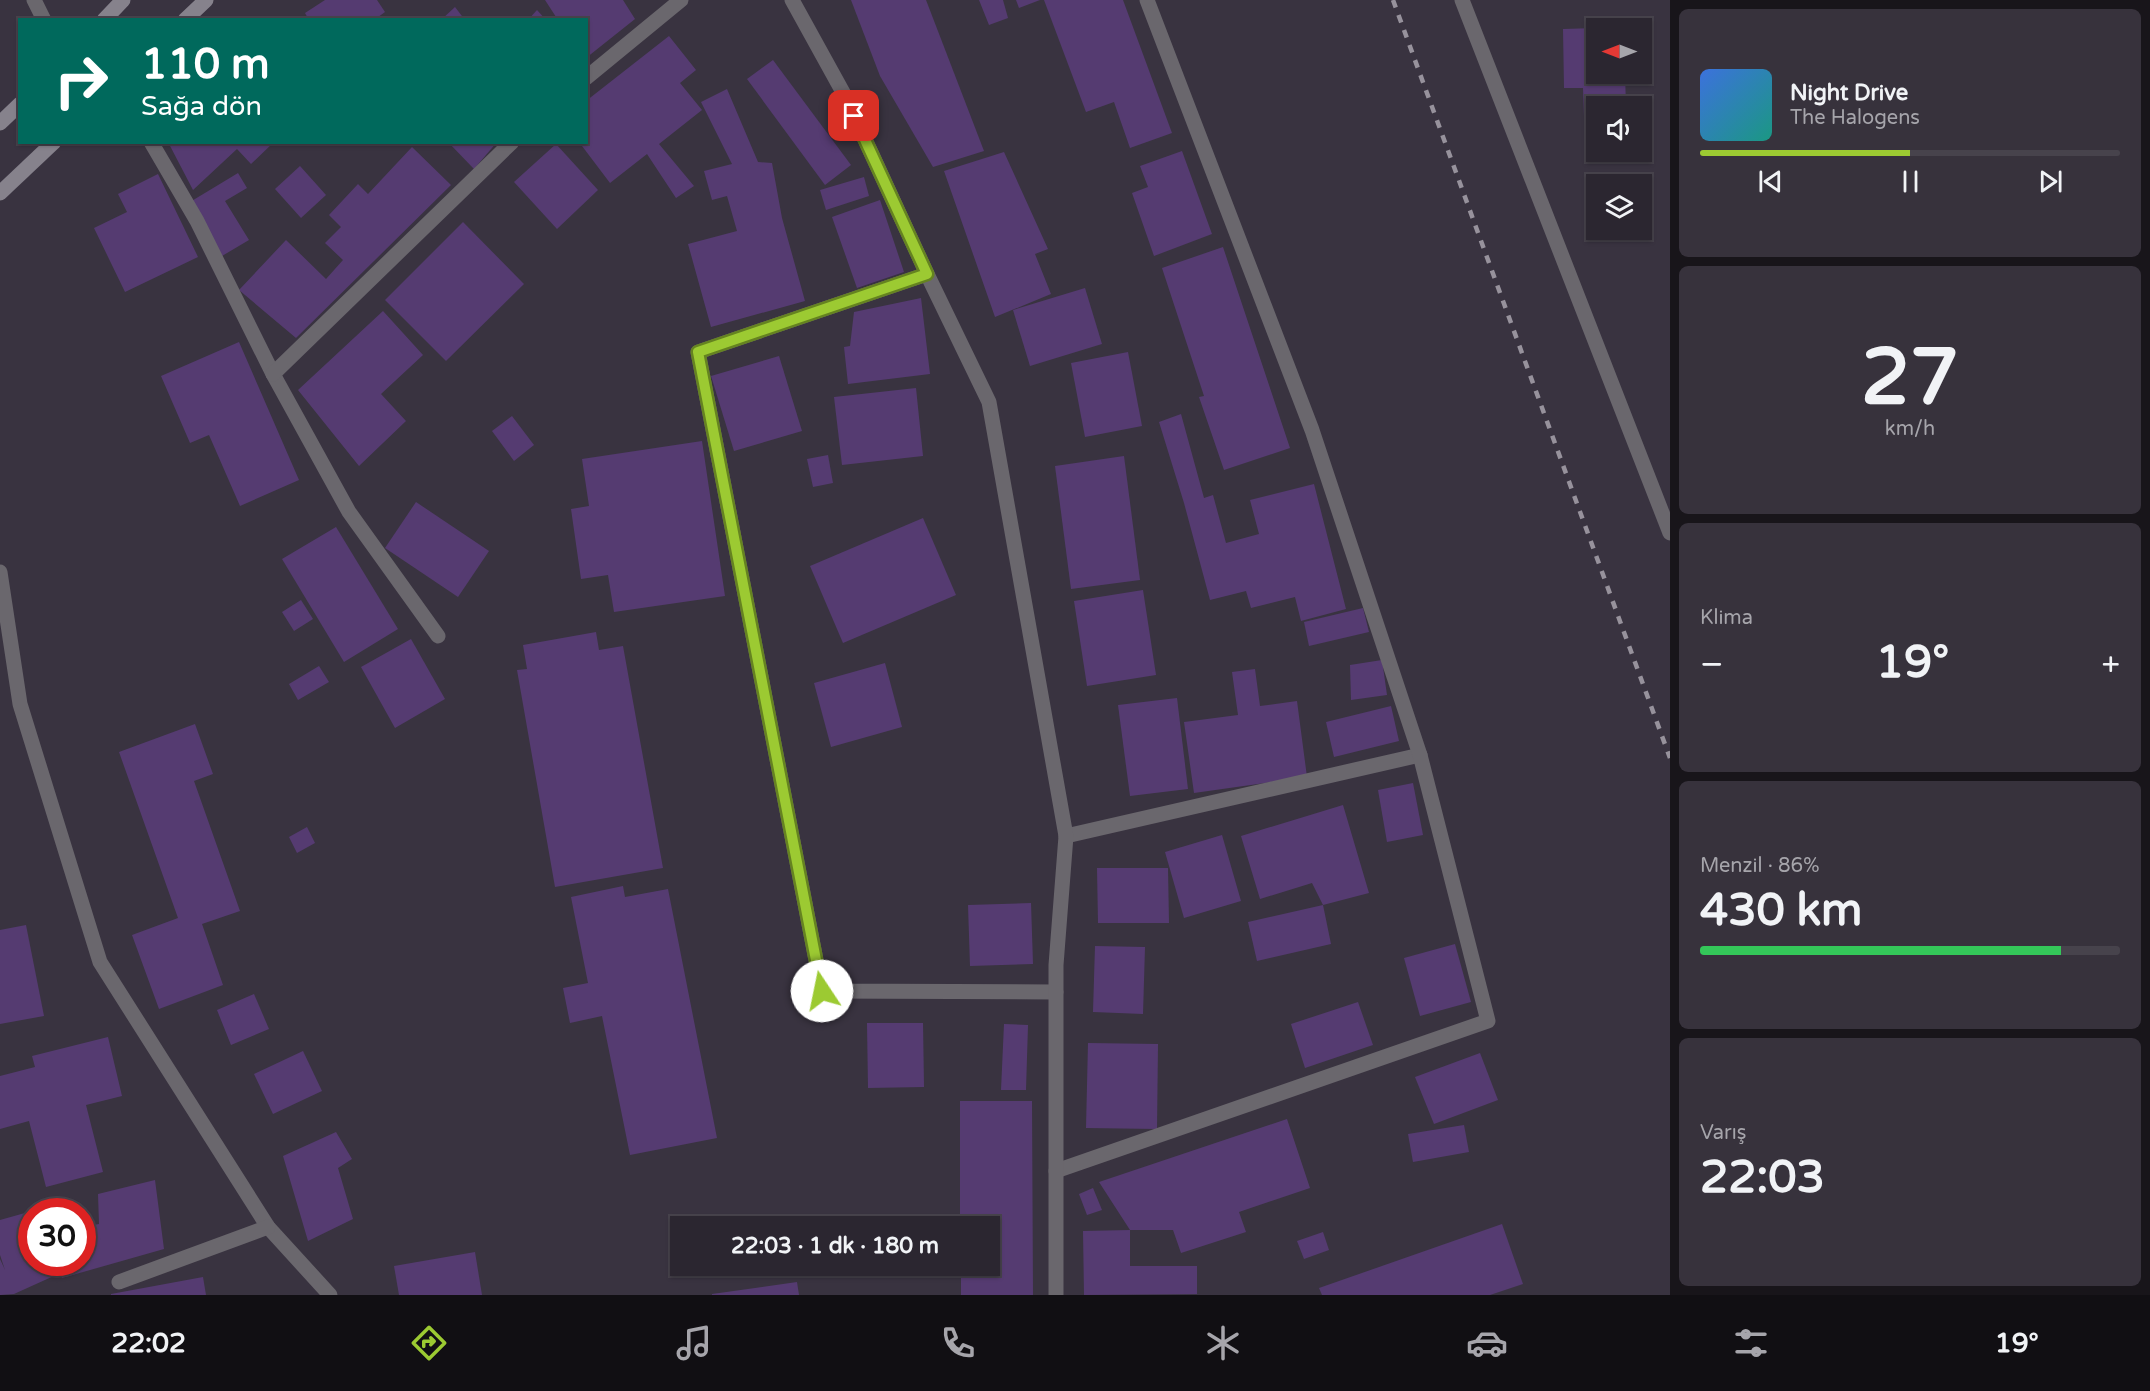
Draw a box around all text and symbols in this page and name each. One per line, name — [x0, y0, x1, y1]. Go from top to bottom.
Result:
north arrow — [1586, 18, 1652, 84]
map controls — [1586, 18, 1652, 240]
text: 110 m — [141, 39, 270, 90]
icon: right — [42, 42, 120, 120]
text: Night Drive — [1790, 80, 1908, 106]
text: Sağa dön — [141, 90, 262, 123]
pin — [828, 90, 879, 141]
button: sound — [1586, 96, 1652, 162]
icon: arrive — [837, 99, 870, 132]
text: The Halogens — [1790, 106, 1920, 130]
icon: previous — [1754, 165, 1787, 198]
icon: pause — [1894, 165, 1927, 198]
icon: next — [2034, 165, 2067, 198]
button: layers — [1586, 174, 1652, 240]
text: 27 — [1861, 331, 1959, 425]
text: km/h — [1885, 417, 1935, 441]
text: Klima — [1700, 606, 1753, 630]
text: 19° — [1876, 636, 1949, 690]
text: − — [1700, 645, 1724, 684]
text: + — [2101, 645, 2120, 684]
text: Menzil · 86% — [1700, 854, 1819, 878]
text: 430 km — [1700, 884, 1862, 938]
position arrow — [790, 959, 854, 1023]
text: Varış — [1700, 1121, 1746, 1145]
text: 22:03 — [1700, 1151, 1825, 1205]
speed limit sign: 30 — [18, 1198, 96, 1276]
text: 22:03 · 1 dk · 180 m — [731, 1233, 939, 1259]
icon: directions — [408, 1322, 450, 1364]
icon: music — [673, 1322, 715, 1364]
icon: phone — [937, 1322, 979, 1364]
icon: climate — [1202, 1322, 1244, 1364]
icon: car — [1466, 1322, 1508, 1364]
icon: filters — [1730, 1322, 1772, 1364]
text: 22:02 — [111, 1327, 186, 1360]
text: 19° — [1995, 1327, 2039, 1360]

